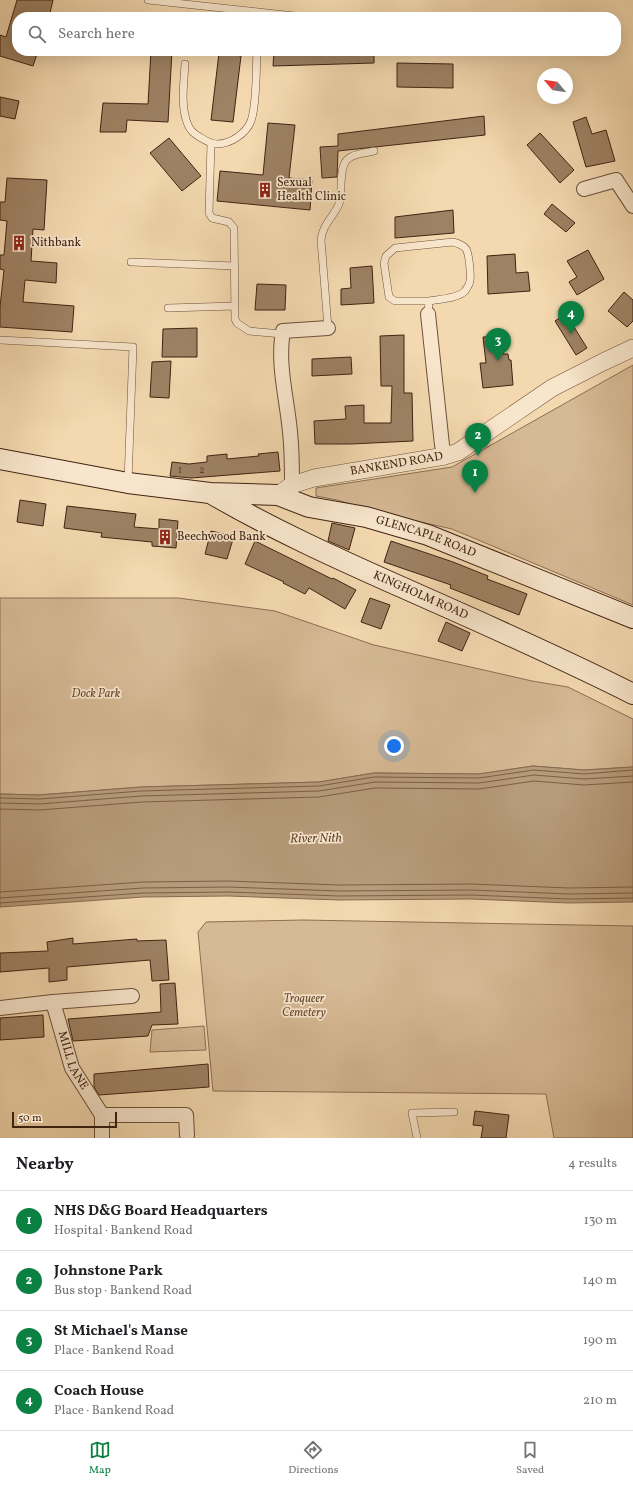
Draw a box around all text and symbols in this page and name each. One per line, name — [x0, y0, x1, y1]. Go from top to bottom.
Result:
search box — [12, 12, 621, 56]
icon: search — [26, 23, 48, 45]
text: Search here — [58, 24, 135, 45]
north arrow — [537, 68, 573, 104]
place label: Sexual Health Clinic — [277, 175, 346, 205]
building icon: Sexual Health Clinic — [256, 181, 274, 199]
building icon: Nithbank — [10, 234, 28, 252]
place label: Nithbank — [31, 235, 82, 251]
pin: 4 — [558, 301, 584, 334]
pin: 3 — [485, 328, 511, 361]
pin: 2 — [465, 423, 491, 456]
street label: BANKEND ROAD — [349, 448, 444, 480]
pin: 1 — [462, 460, 488, 493]
house number: 1 — [178, 463, 182, 477]
house number: 2 — [199, 463, 205, 477]
street label: GLENCAPLE ROAD — [374, 512, 478, 562]
building icon: Beechwood Bank — [156, 528, 174, 546]
place label: Beechwood Bank — [177, 529, 266, 545]
street label: KINGHOLM ROAD — [371, 567, 471, 624]
park label: Dock Park — [72, 686, 121, 702]
your location — [384, 736, 404, 756]
water label: River Nith — [290, 830, 343, 848]
park label: Troqueer Cemetery — [282, 991, 326, 1021]
street label: MILL LANE — [54, 1029, 92, 1093]
scale bar — [12, 1110, 117, 1129]
text: 50 m — [18, 1111, 42, 1126]
text: Nearby — [16, 1153, 74, 1176]
text: 4 results — [568, 1155, 617, 1173]
text: NHS D&G Board Headquarters — [54, 1201, 268, 1222]
text: 1 — [26, 1212, 32, 1230]
text: 130 m — [584, 1212, 617, 1230]
text: Hospital · Bankend Road — [54, 1222, 193, 1240]
text: Johnstone Park — [54, 1261, 163, 1282]
text: 2 — [26, 1272, 32, 1290]
text: 140 m — [583, 1272, 617, 1290]
text: Bus stop · Bankend Road — [54, 1282, 192, 1300]
text: St Michael's Manse — [54, 1321, 188, 1342]
text: 3 — [26, 1332, 32, 1350]
text: 190 m — [583, 1332, 617, 1350]
text: Place · Bankend Road — [54, 1342, 174, 1360]
text: Coach House — [54, 1381, 144, 1402]
text: 4 — [25, 1392, 33, 1410]
text: 210 m — [583, 1392, 617, 1410]
text: Place · Bankend Road — [54, 1402, 174, 1420]
tab: Map — [89, 1439, 111, 1478]
tab: Directions — [288, 1439, 339, 1478]
tab: Saved — [516, 1439, 544, 1478]

